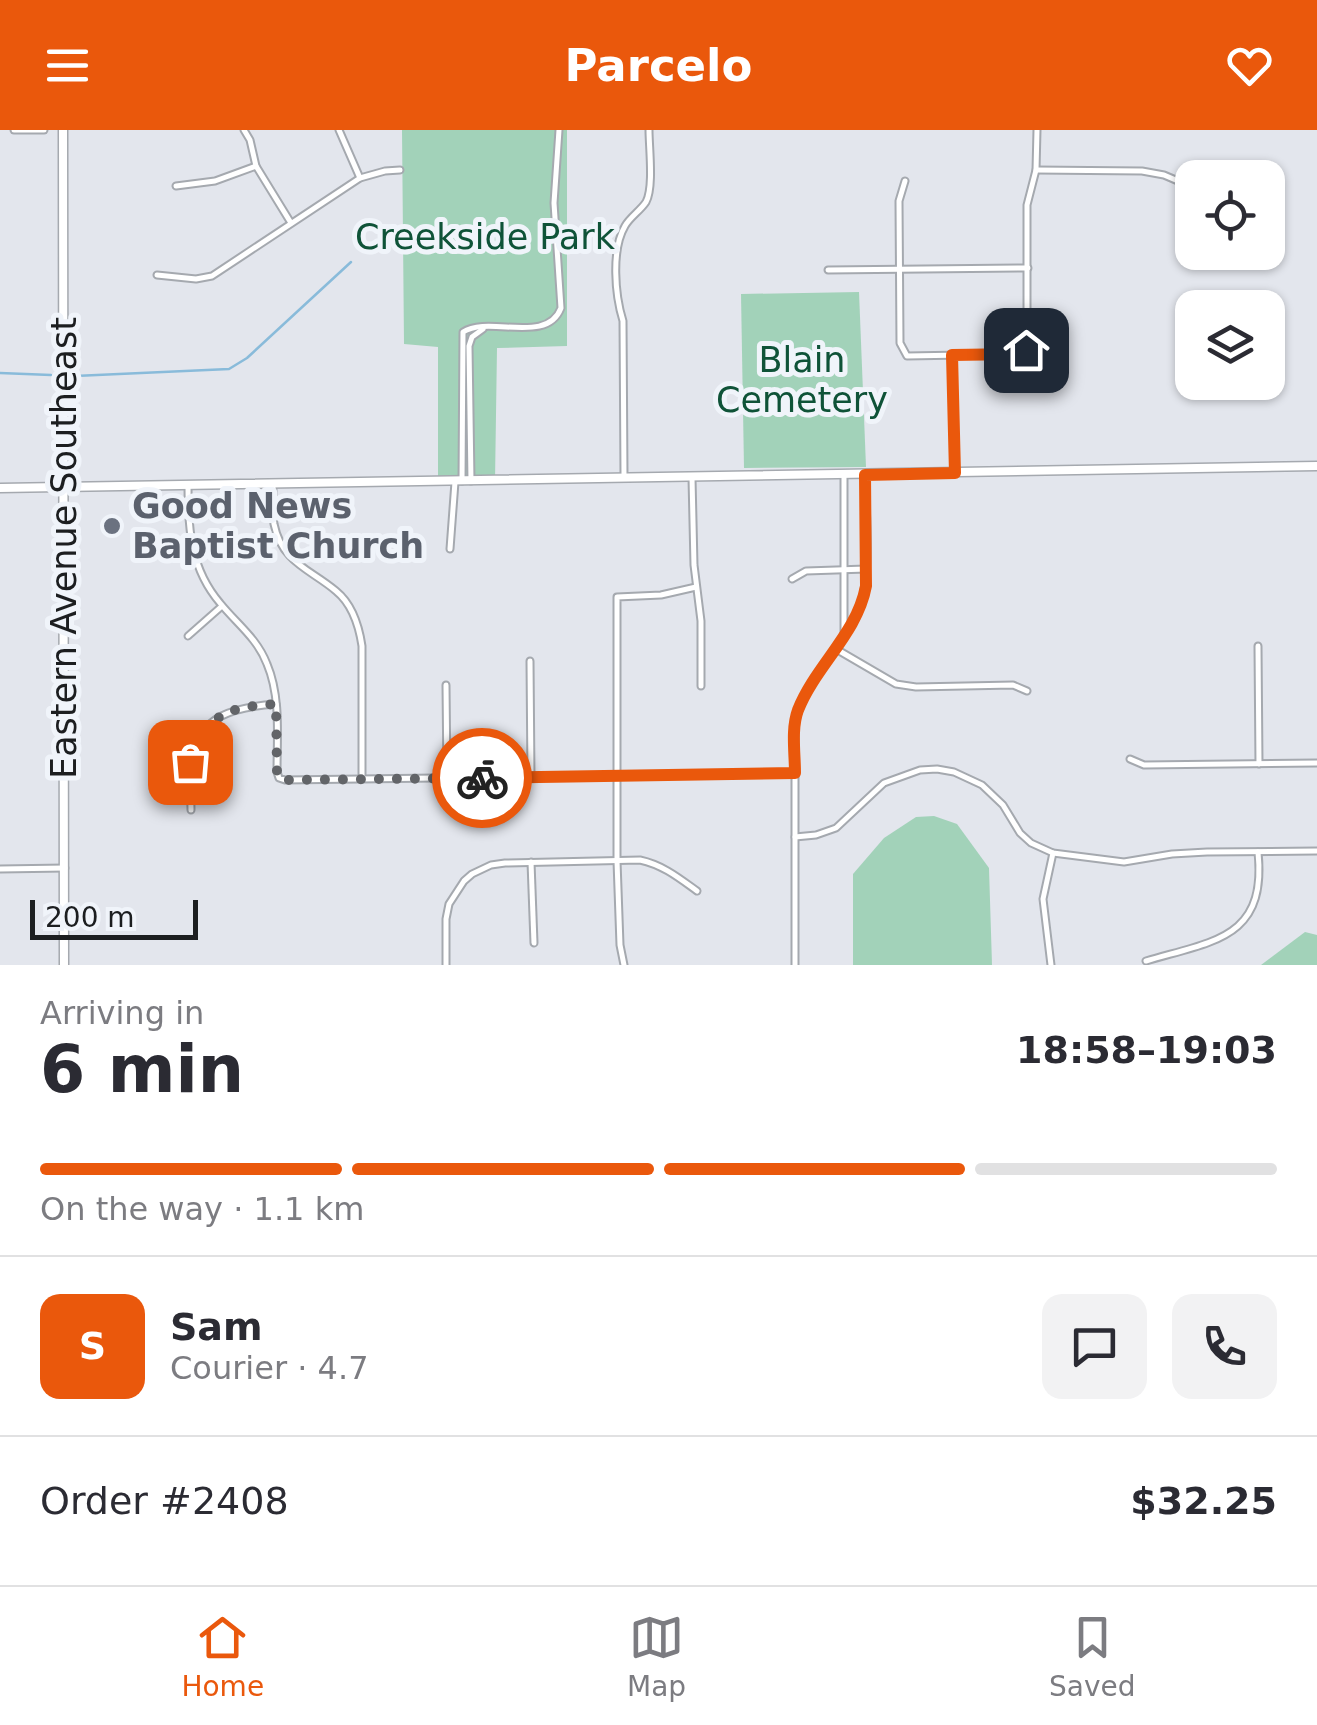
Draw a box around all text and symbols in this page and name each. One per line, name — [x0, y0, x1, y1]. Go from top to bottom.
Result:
icon: menu — [40, 38, 95, 93]
icon: heart — [1222, 38, 1277, 93]
text: Parcelo — [565, 39, 752, 92]
map controls — [1175, 160, 1285, 400]
button: locate — [1175, 160, 1285, 270]
park label: Creekside Park — [355, 217, 616, 257]
button: layers — [1175, 290, 1285, 400]
pin — [984, 308, 1069, 393]
street label: Eastern Avenue Southeast — [44, 317, 84, 779]
icon: home — [999, 323, 1054, 378]
park label: Blain Cemetery — [716, 340, 888, 420]
place label: Good News Baptist Church — [132, 486, 424, 566]
marker: Good News Baptist Church — [101, 515, 123, 537]
pin — [148, 720, 233, 805]
courier — [432, 728, 532, 828]
icon: bag — [163, 735, 218, 790]
icon: bike — [455, 751, 510, 806]
scale bar — [30, 895, 198, 940]
text: 200 m — [45, 901, 135, 934]
text: Arriving in — [40, 994, 204, 1032]
text: 18:58–19:03 — [1016, 1028, 1277, 1072]
text: 6 min — [40, 1032, 244, 1107]
text: On the way · 1.1 km — [40, 1190, 364, 1228]
button: chat — [1042, 1294, 1147, 1399]
button: phone — [1172, 1294, 1277, 1399]
text: Sam — [170, 1305, 263, 1349]
text: S — [79, 1324, 106, 1368]
text: Courier · 4.7 — [170, 1349, 369, 1387]
text: Order #2408 — [40, 1479, 289, 1523]
text: $32.25 — [1130, 1479, 1277, 1523]
tab: Home — [181, 1610, 264, 1703]
tab: Map — [627, 1610, 686, 1703]
tab: Saved — [1049, 1610, 1136, 1703]

